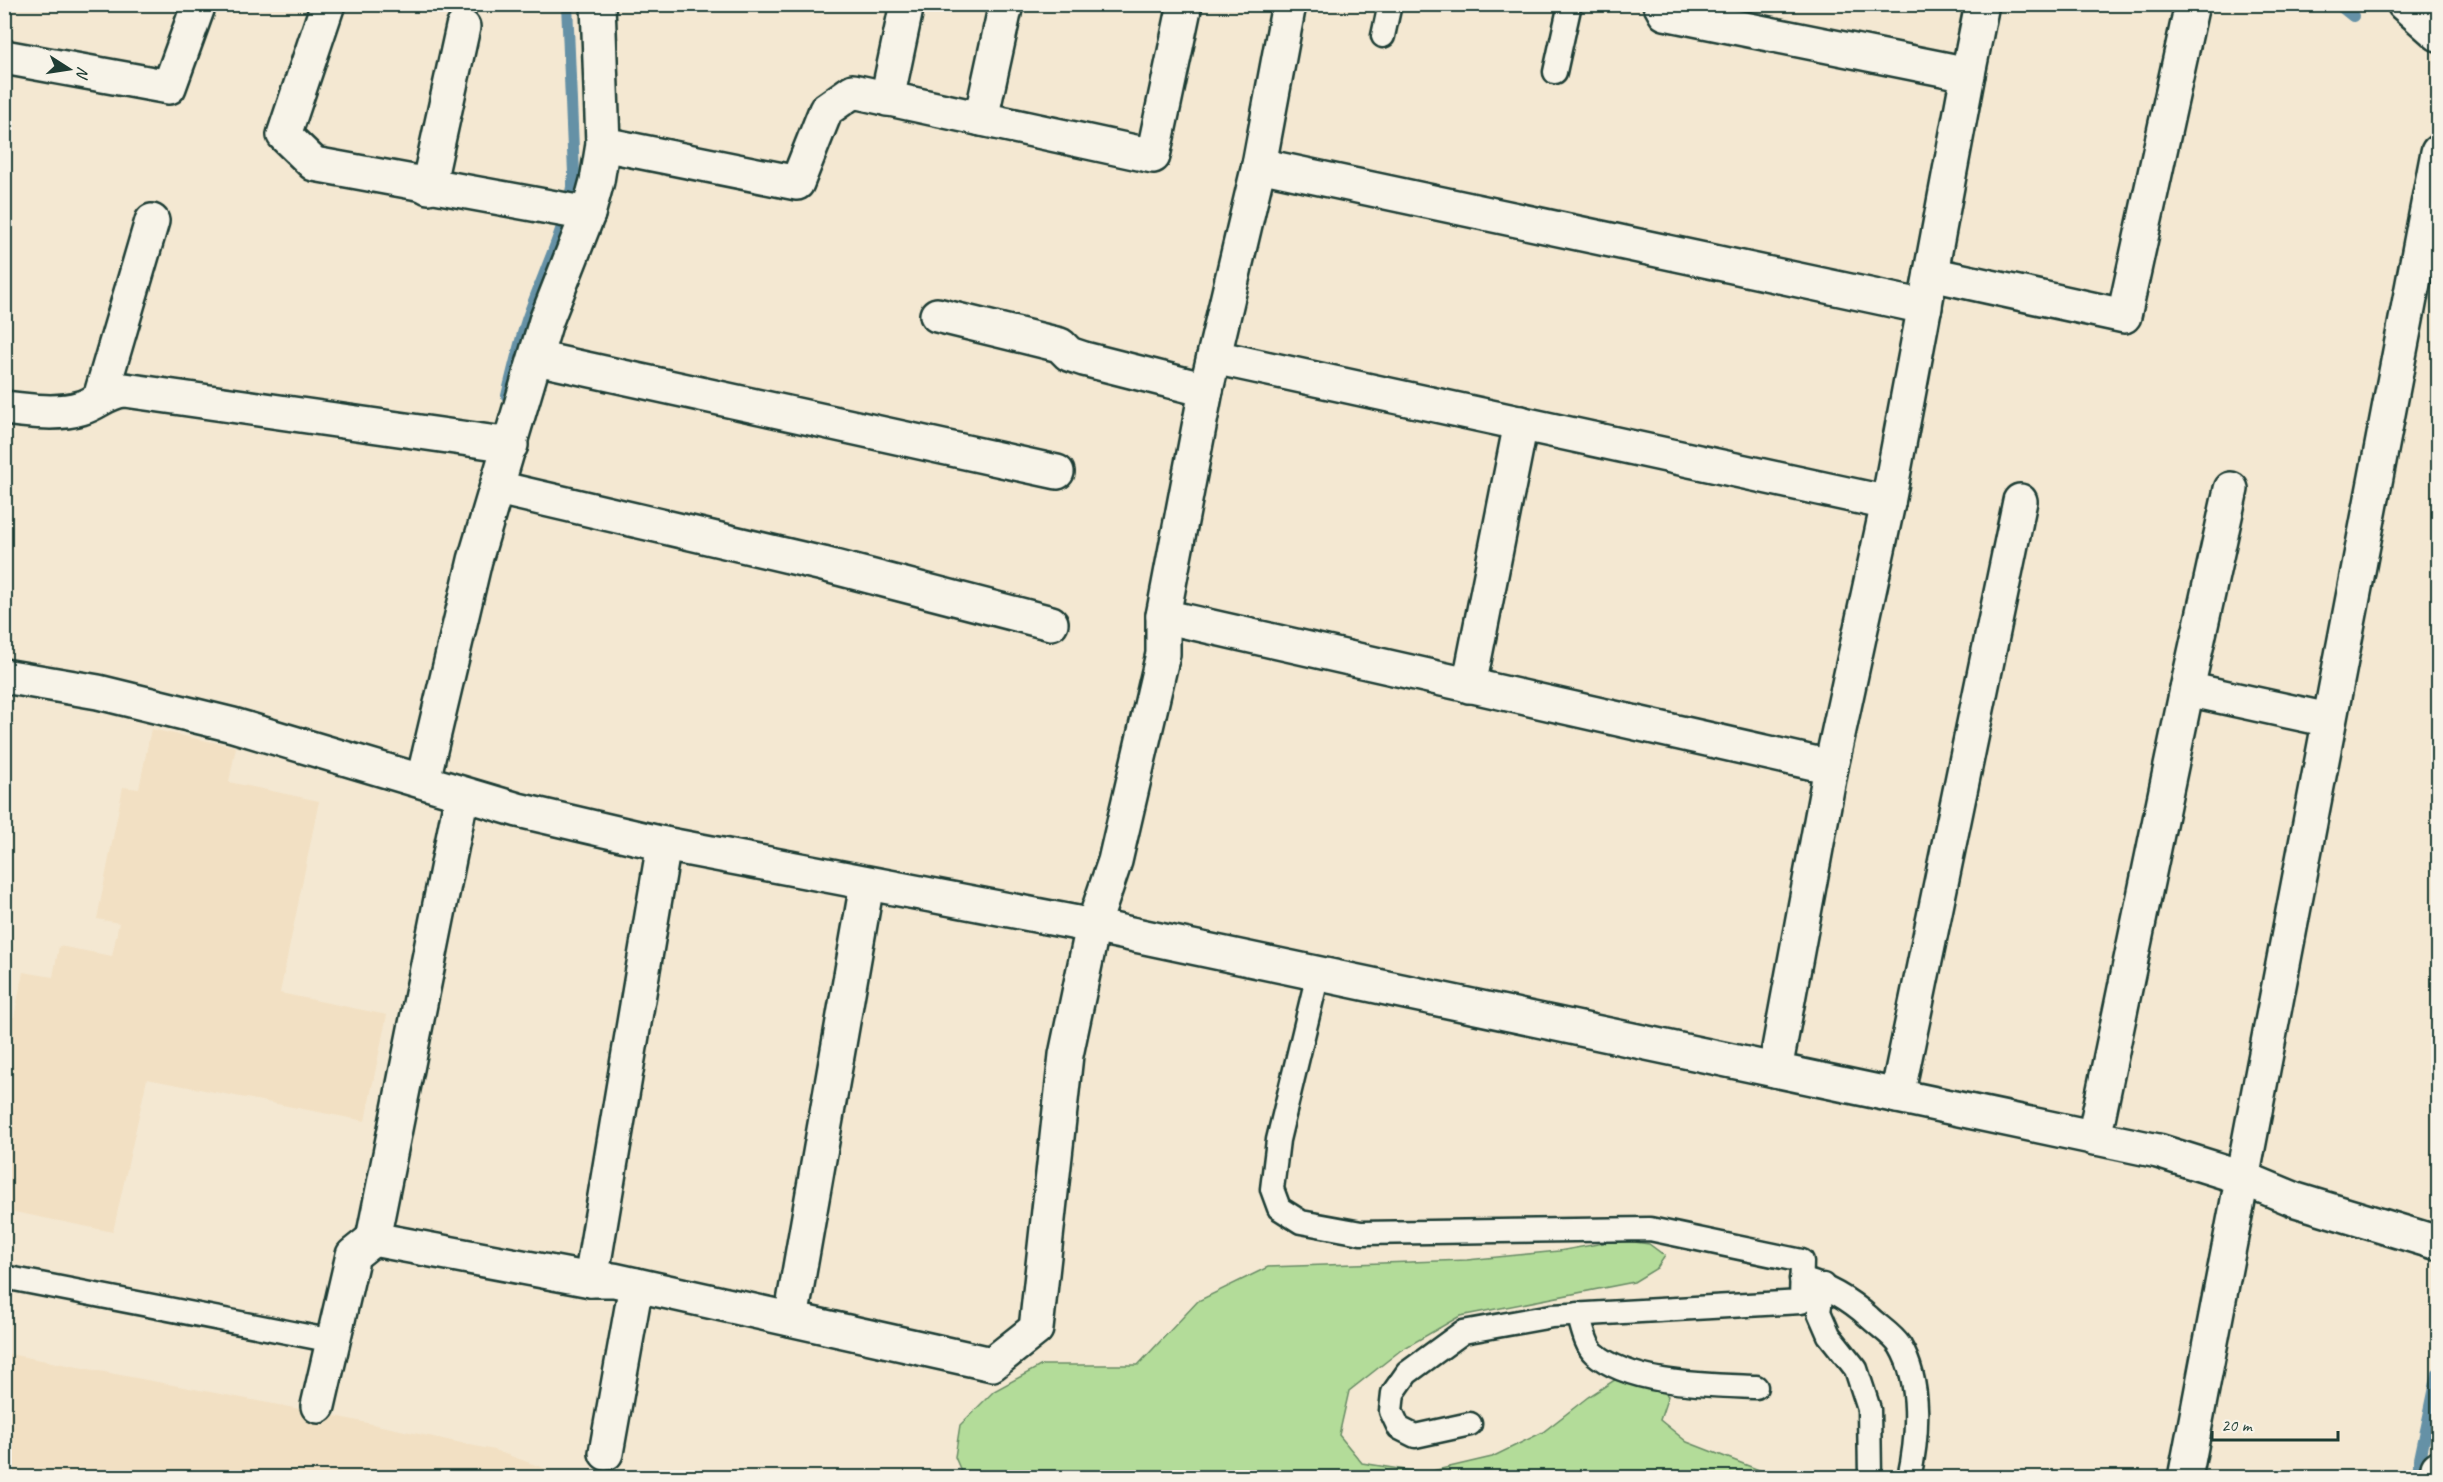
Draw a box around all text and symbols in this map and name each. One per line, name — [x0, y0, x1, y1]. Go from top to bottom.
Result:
north arrow — [39, 39, 99, 99]
text: N — [71, 65, 94, 82]
scale bar — [2212, 1404, 2338, 1442]
text: 20 m — [2221, 1414, 2254, 1436]

